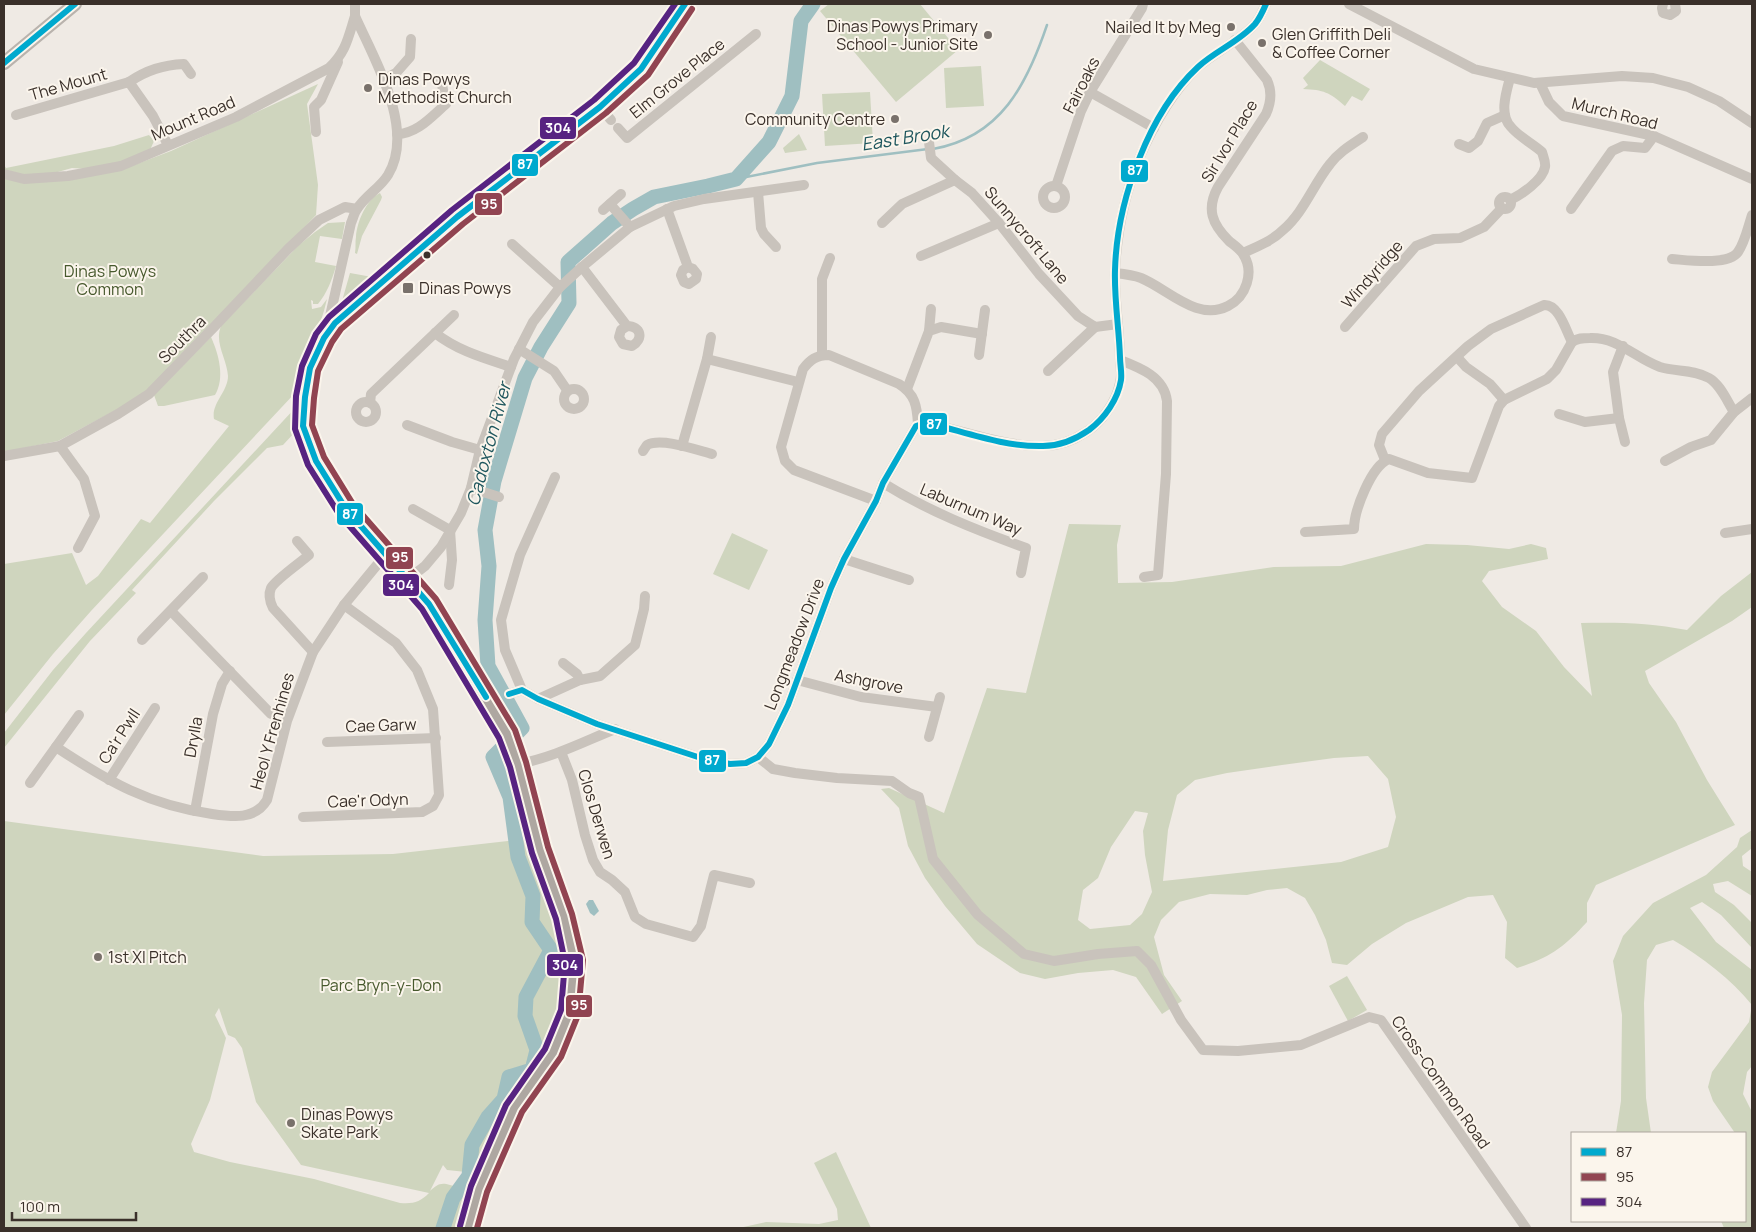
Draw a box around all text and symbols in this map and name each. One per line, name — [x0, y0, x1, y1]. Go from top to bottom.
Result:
place label: Dinas Powys Primary School - Junior Site — [827, 15, 979, 55]
place label: Nailed It by Meg — [1105, 16, 1221, 38]
marker: Nailed It by Meg — [1225, 21, 1237, 33]
place label: Glen Griffith Deli & Coffee Corner — [1272, 23, 1391, 63]
marker: Dinas Powys Primary School - Junior Site — [982, 29, 994, 41]
street label: Elm Grove Place — [625, 33, 729, 123]
marker: Glen Griffith Deli & Coffee Corner — [1256, 37, 1268, 49]
street label: Fairoaks — [1057, 53, 1105, 117]
street label: The Mount — [27, 62, 109, 106]
place label: Dinas Powys Methodist Church — [378, 68, 512, 108]
marker: Dinas Powys Methodist Church — [362, 82, 374, 94]
street label: Mount Road — [148, 90, 238, 146]
street label: Murch Road — [1570, 92, 1660, 134]
street label: Sir Ivor Place — [1196, 96, 1262, 186]
place label: Community Centre — [745, 108, 885, 130]
marker: Community Centre — [889, 113, 901, 125]
line badge: 304 — [539, 116, 577, 140]
text: 304 — [545, 118, 571, 137]
water label: East Brook — [860, 118, 953, 156]
line badge: 87 — [511, 153, 539, 177]
text: 87 — [517, 154, 533, 173]
line badge: 87 — [1120, 159, 1149, 183]
text: 87 — [1127, 160, 1143, 179]
street label: Sunnycroft Lane — [980, 181, 1074, 289]
line badge: 95 — [474, 192, 503, 216]
text: 95 — [481, 194, 497, 213]
street label: Windyridge — [1336, 235, 1408, 313]
unlabelled marker — [422, 250, 432, 260]
park label: Dinas Powys Common — [64, 260, 156, 300]
place label: Dinas Powys — [419, 277, 511, 299]
marker: Dinas Powys — [401, 281, 415, 295]
street label: Southra — [153, 310, 211, 368]
water label: Cadoxton River — [460, 377, 517, 508]
line badge: 87 — [919, 412, 948, 436]
text: 87 — [926, 414, 942, 433]
street label: Laburnum Way — [917, 478, 1026, 541]
line badge: 87 — [336, 502, 364, 526]
text: 87 — [342, 504, 358, 523]
line badge: 95 — [385, 546, 414, 570]
text: 95 — [392, 547, 408, 566]
line badge: 304 — [382, 573, 420, 597]
text: 304 — [388, 575, 414, 594]
street label: Longmeadow Drive — [759, 575, 829, 713]
street label: Ashgrove — [833, 664, 905, 698]
street label: Heol Y Frenhines — [245, 670, 299, 792]
street label: Ca'r Pwll — [93, 704, 145, 768]
street label: Cae Garw — [345, 713, 417, 737]
street label: Drylla — [179, 715, 207, 759]
line badge: 87 — [698, 749, 727, 773]
text: 87 — [704, 750, 720, 769]
street label: Clos Derwen — [573, 767, 621, 861]
street label: Cae'r Odyn — [327, 788, 409, 812]
place label: 1st XI Pitch — [108, 946, 187, 968]
marker: 1st XI Pitch — [92, 951, 104, 963]
line badge: 304 — [546, 953, 584, 977]
text: 304 — [552, 955, 578, 974]
park label: Parc Bryn-y-Don — [321, 974, 441, 996]
line badge: 95 — [565, 994, 593, 1018]
text: 95 — [571, 995, 587, 1014]
street label: Cross-Common Road — [1387, 1011, 1495, 1153]
place label: Dinas Powys Skate Park — [301, 1103, 393, 1143]
marker: Dinas Powys Skate Park — [285, 1117, 297, 1129]
legend — [1571, 1132, 1746, 1222]
text: 87 — [1616, 1141, 1632, 1162]
text: 95 — [1616, 1166, 1634, 1187]
scale bar — [12, 1190, 136, 1222]
text: 304 — [1616, 1191, 1642, 1212]
text: 100 m — [20, 1196, 60, 1217]

